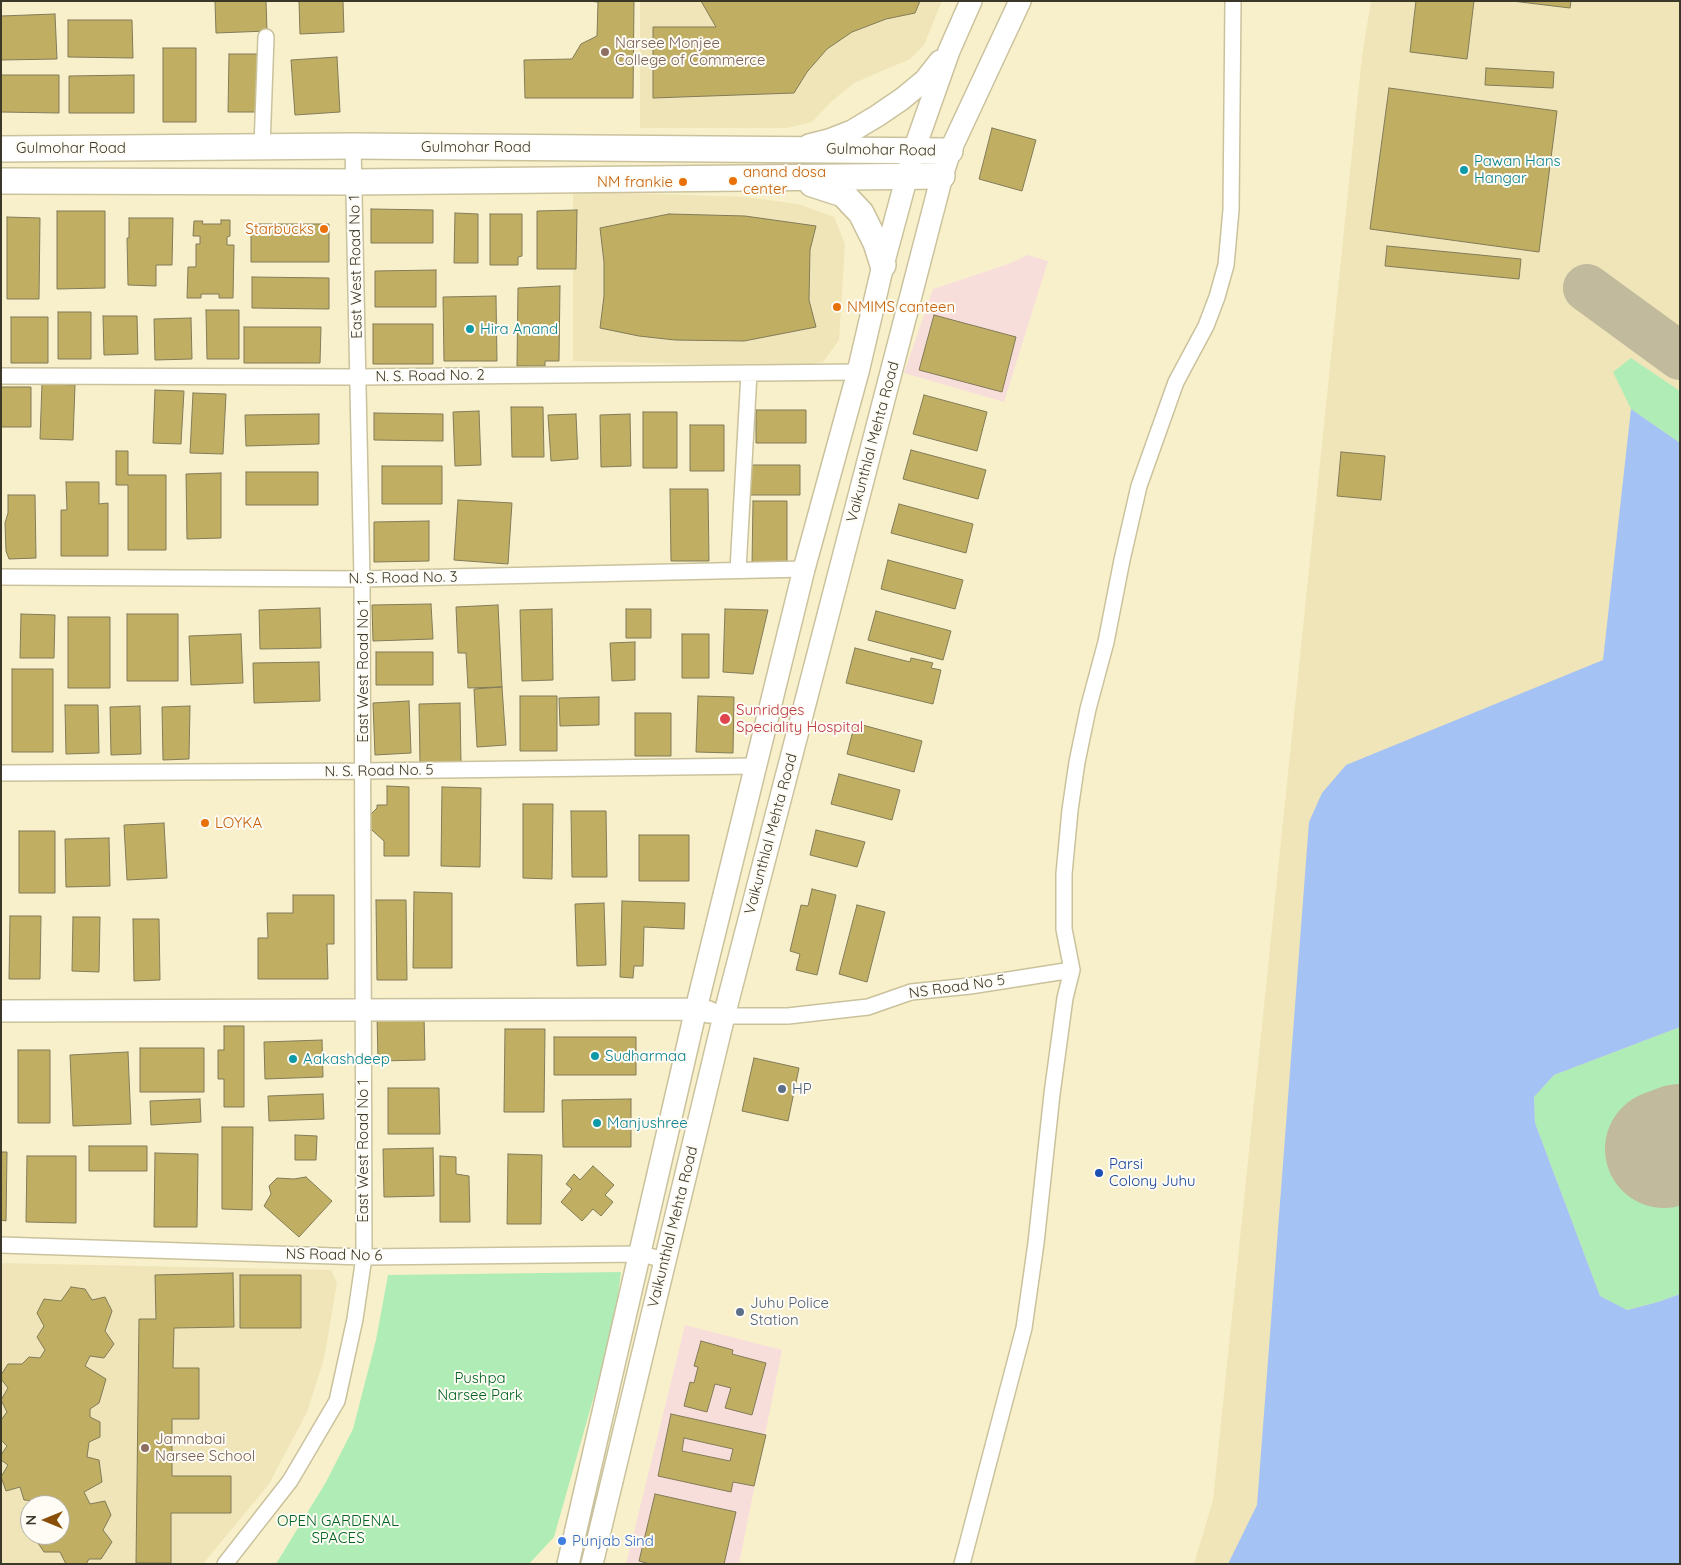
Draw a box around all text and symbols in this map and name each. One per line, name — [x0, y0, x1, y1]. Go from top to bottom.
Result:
place label: Narsee Monjee College of Commerce — [615, 34, 766, 69]
marker: Narsee Monjee College of Commerce — [599, 46, 611, 58]
street label: Gulmohar Road — [421, 138, 531, 156]
street label: Gulmohar Road — [16, 139, 126, 157]
street label: Gulmohar Road — [826, 140, 936, 160]
place label: Pawan Hans Hangar — [1474, 152, 1561, 187]
place label: anand dosa center — [743, 163, 826, 198]
marker: Pawan Hans Hangar — [1458, 164, 1470, 176]
place label: NM frankie — [597, 173, 673, 191]
marker: anand dosa center — [727, 175, 739, 187]
marker: NM frankie — [677, 176, 689, 188]
street label: East West Road No 1 — [346, 195, 366, 339]
place label: Starbucks — [245, 220, 314, 238]
marker: Starbucks — [318, 223, 330, 235]
place label: NMIMS canteen — [847, 298, 955, 316]
marker: NMIMS canteen — [831, 301, 843, 313]
place label: Hira Anand — [480, 320, 558, 338]
marker: Hira Anand — [464, 323, 476, 335]
street label: Vaikunthlal Mehta Road — [843, 360, 903, 524]
street label: N. S. Road No. 2 — [375, 366, 485, 386]
street label: N. S. Road No. 3 — [348, 568, 458, 588]
street label: East West Road No 1 — [354, 599, 372, 743]
place label: Sunridges Speciality Hospital — [736, 701, 863, 736]
marker: Sunridges Speciality Hospital — [718, 712, 732, 726]
street label: Vaikunthlal Mehta Road — [741, 752, 801, 916]
street label: N. S. Road No. 5 — [324, 761, 434, 781]
place label: LOYKA — [215, 814, 262, 832]
marker: LOYKA — [199, 817, 211, 829]
street label: NS Road No 5 — [908, 971, 1006, 1003]
place label: Sudharmaa — [605, 1047, 686, 1065]
place label: Aakashdeep — [303, 1050, 390, 1068]
marker: Sudharmaa — [589, 1050, 601, 1062]
marker: Aakashdeep — [287, 1053, 299, 1065]
street label: East West Road No 1 — [354, 1079, 372, 1223]
place label: HP — [792, 1080, 812, 1098]
marker: HP — [776, 1083, 788, 1095]
place label: Manjushree — [607, 1114, 688, 1132]
marker: Manjushree — [591, 1117, 603, 1129]
street label: Vaikunthlal Mehta Road — [644, 1144, 702, 1310]
place label: Parsi Colony Juhu — [1109, 1155, 1196, 1190]
marker: Parsi Colony Juhu — [1093, 1167, 1105, 1179]
street label: NS Road No 6 — [285, 1245, 383, 1265]
place label: Juhu Police Station — [750, 1294, 829, 1329]
marker: Juhu Police Station — [734, 1306, 746, 1318]
park label: Pushpa Narsee Park — [437, 1369, 523, 1404]
place label: Jamnabai Narsee School — [155, 1430, 255, 1465]
marker: Jamnabai Narsee School — [139, 1442, 151, 1454]
north arrow — [20, 1495, 70, 1545]
park label: OPEN GARDENAL SPACES — [277, 1512, 399, 1547]
text: N — [22, 1515, 40, 1525]
place label: Punjab Sind — [572, 1532, 654, 1550]
marker: Punjab Sind — [556, 1535, 568, 1547]

